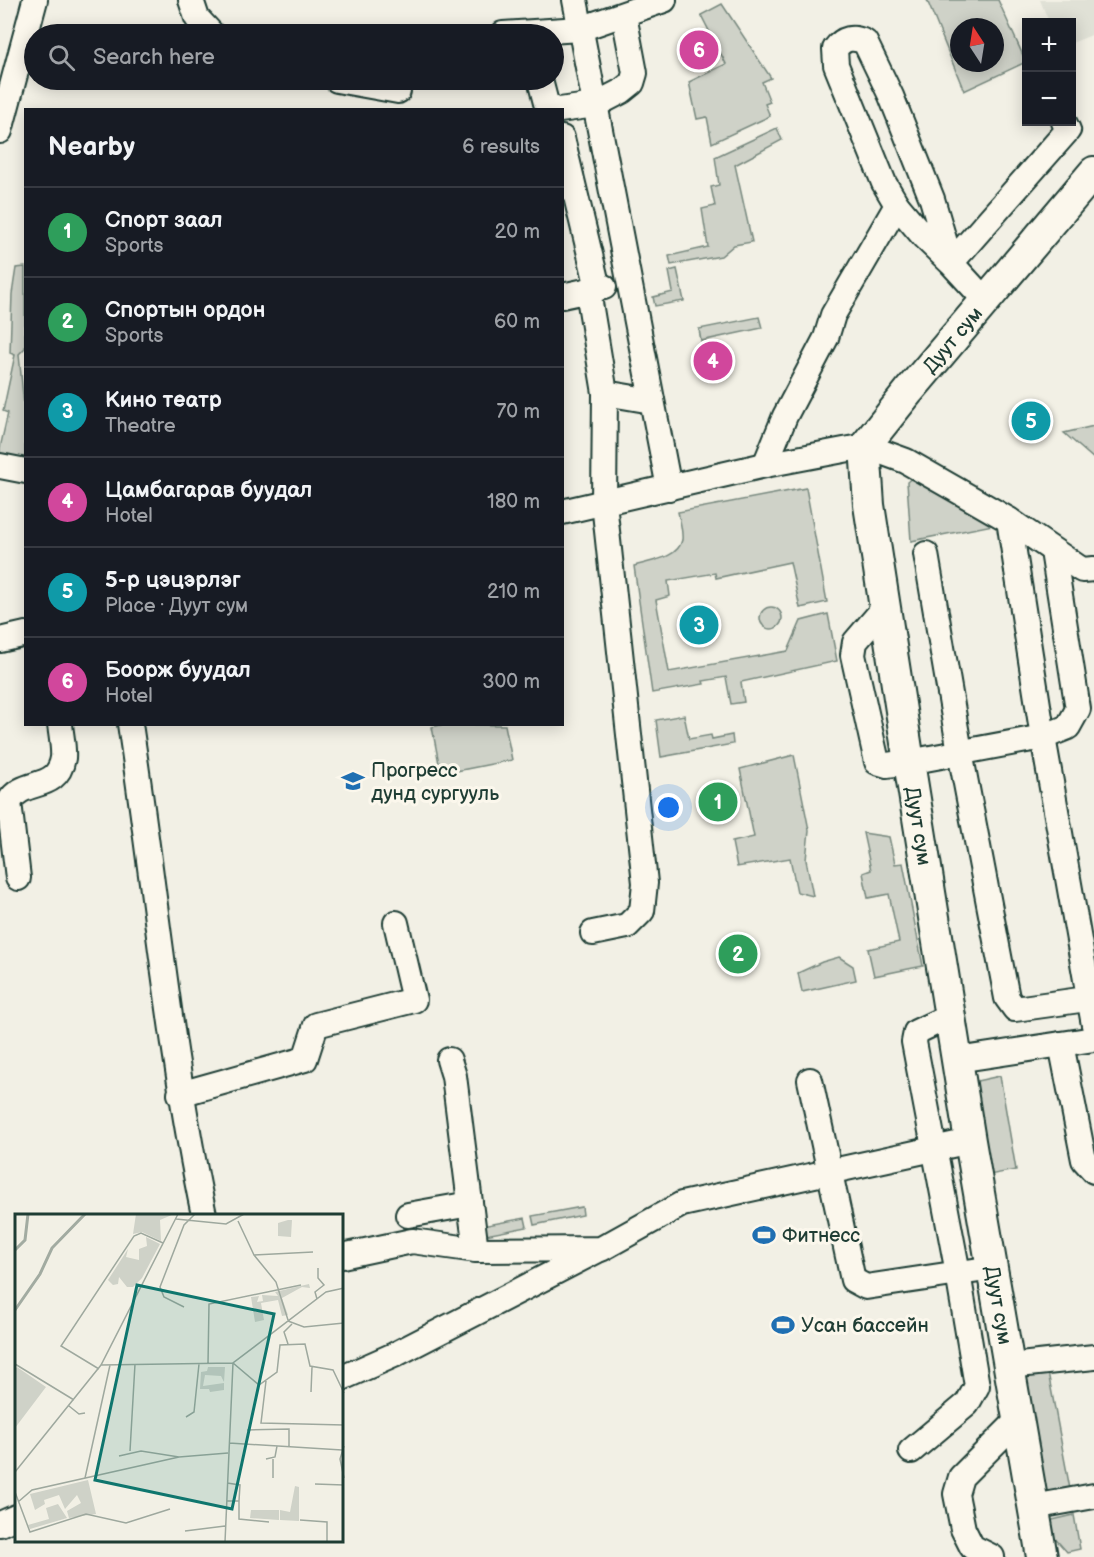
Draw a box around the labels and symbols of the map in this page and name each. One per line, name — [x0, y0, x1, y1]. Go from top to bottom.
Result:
north arrow — [950, 18, 1004, 72]
pin: 6 — [680, 28, 718, 72]
street label: Дуут сум — [918, 302, 988, 378]
pin: 4 — [694, 338, 732, 384]
pin: 5 — [1012, 398, 1050, 444]
pin: 3 — [680, 602, 718, 648]
place label: Прогресс дунд сургууль — [371, 759, 499, 806]
school or university icon: Прогресс дунд сургууль — [340, 768, 366, 794]
pin: 1 — [698, 780, 738, 824]
street label: Дуут сум — [900, 785, 936, 867]
your location — [654, 793, 683, 822]
pin: 2 — [718, 932, 758, 976]
inset map — [15, 1214, 344, 1542]
sports icon: Фитнесс — [751, 1222, 777, 1248]
place label: Фитнесс — [782, 1224, 860, 1248]
street label: Дуут сум — [979, 1264, 1017, 1346]
sports icon: Усан бассейн — [770, 1312, 796, 1338]
place label: Усан бассейн — [801, 1314, 929, 1338]

